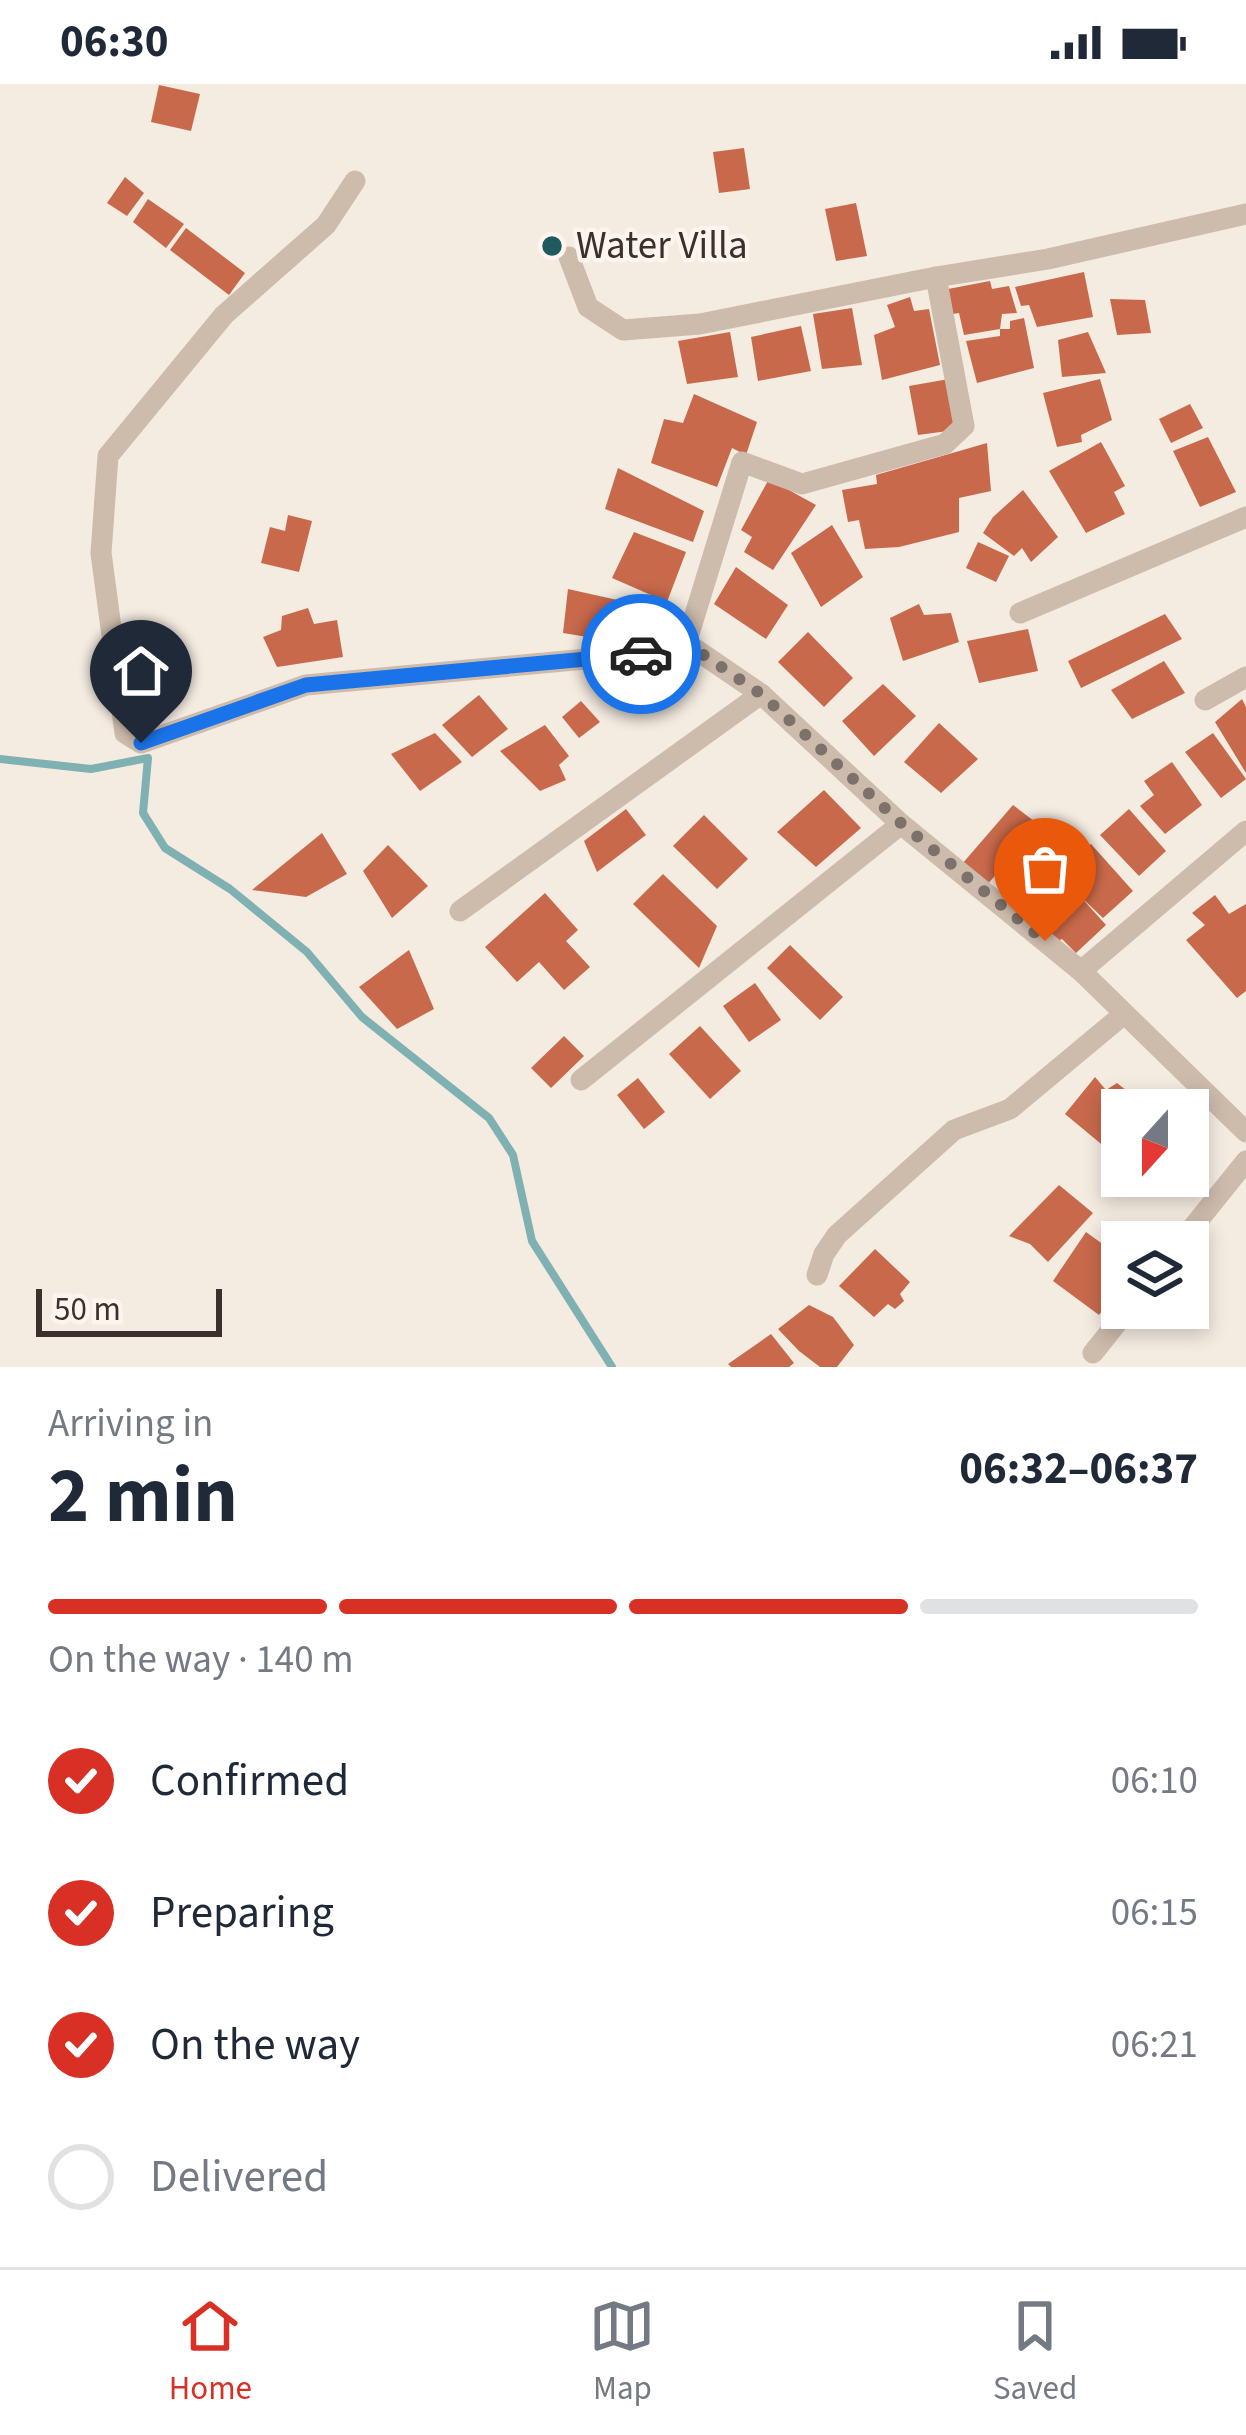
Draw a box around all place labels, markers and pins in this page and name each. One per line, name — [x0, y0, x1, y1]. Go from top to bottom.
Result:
place label: Water Villa — [576, 218, 748, 274]
marker: Water Villa — [539, 233, 565, 259]
pin — [90, 620, 192, 743]
pin — [994, 818, 1096, 941]

